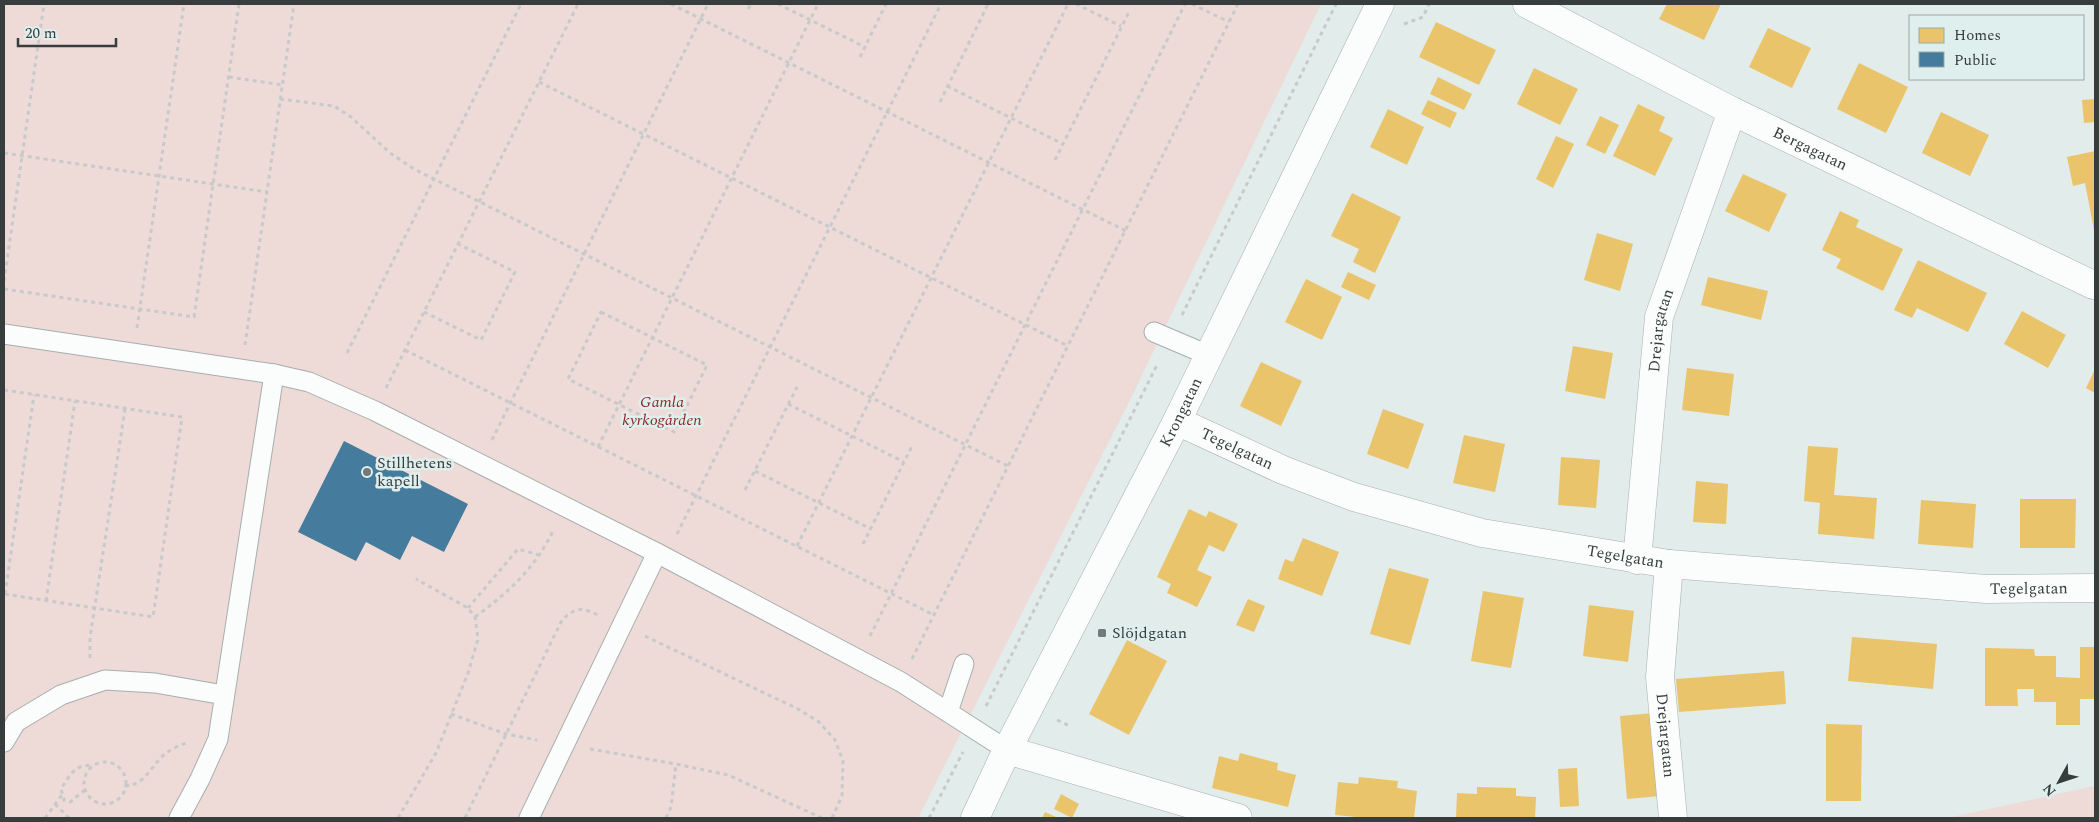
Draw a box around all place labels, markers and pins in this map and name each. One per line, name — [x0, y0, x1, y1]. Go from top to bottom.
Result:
place label: Stillhetens kapell — [377, 451, 452, 493]
marker: Stillhetens kapell — [361, 466, 373, 478]
place label: Slöjdgatan — [1112, 621, 1187, 645]
marker: Slöjdgatan — [1096, 627, 1108, 639]

